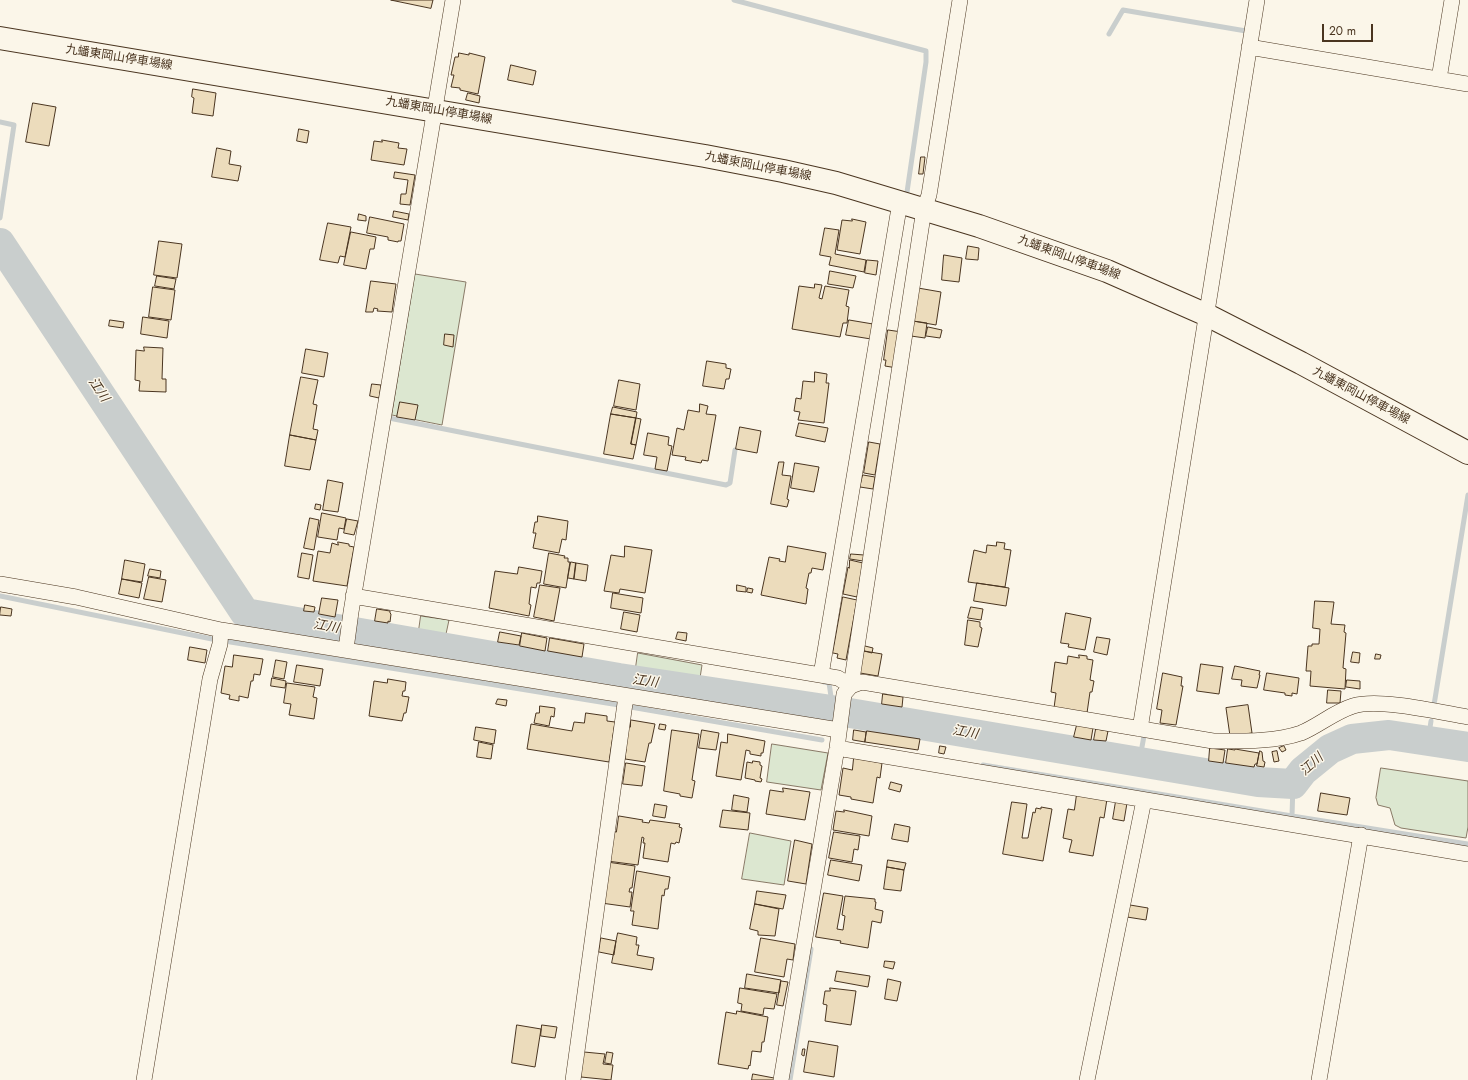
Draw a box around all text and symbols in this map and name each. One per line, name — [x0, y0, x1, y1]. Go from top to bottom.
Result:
scale bar — [1324, 16, 1375, 42]
text: 20 m — [1329, 22, 1356, 40]
street label: 九蟠東岡山停車場線 — [65, 42, 173, 74]
street label: 九蟠東岡山停車場線 — [385, 95, 493, 127]
street label: 九蟠東岡山停車場線 — [704, 150, 812, 184]
street label: 九蟠東岡山停車場線 — [1016, 233, 1122, 283]
street label: 九蟠東岡山停車場線 — [1310, 364, 1412, 428]
water label: 江川 — [84, 375, 112, 405]
water label: 江川 — [312, 617, 340, 637]
water label: 江川 — [631, 672, 659, 692]
water label: 江川 — [951, 723, 979, 743]
water label: 江川 — [1297, 751, 1327, 779]

